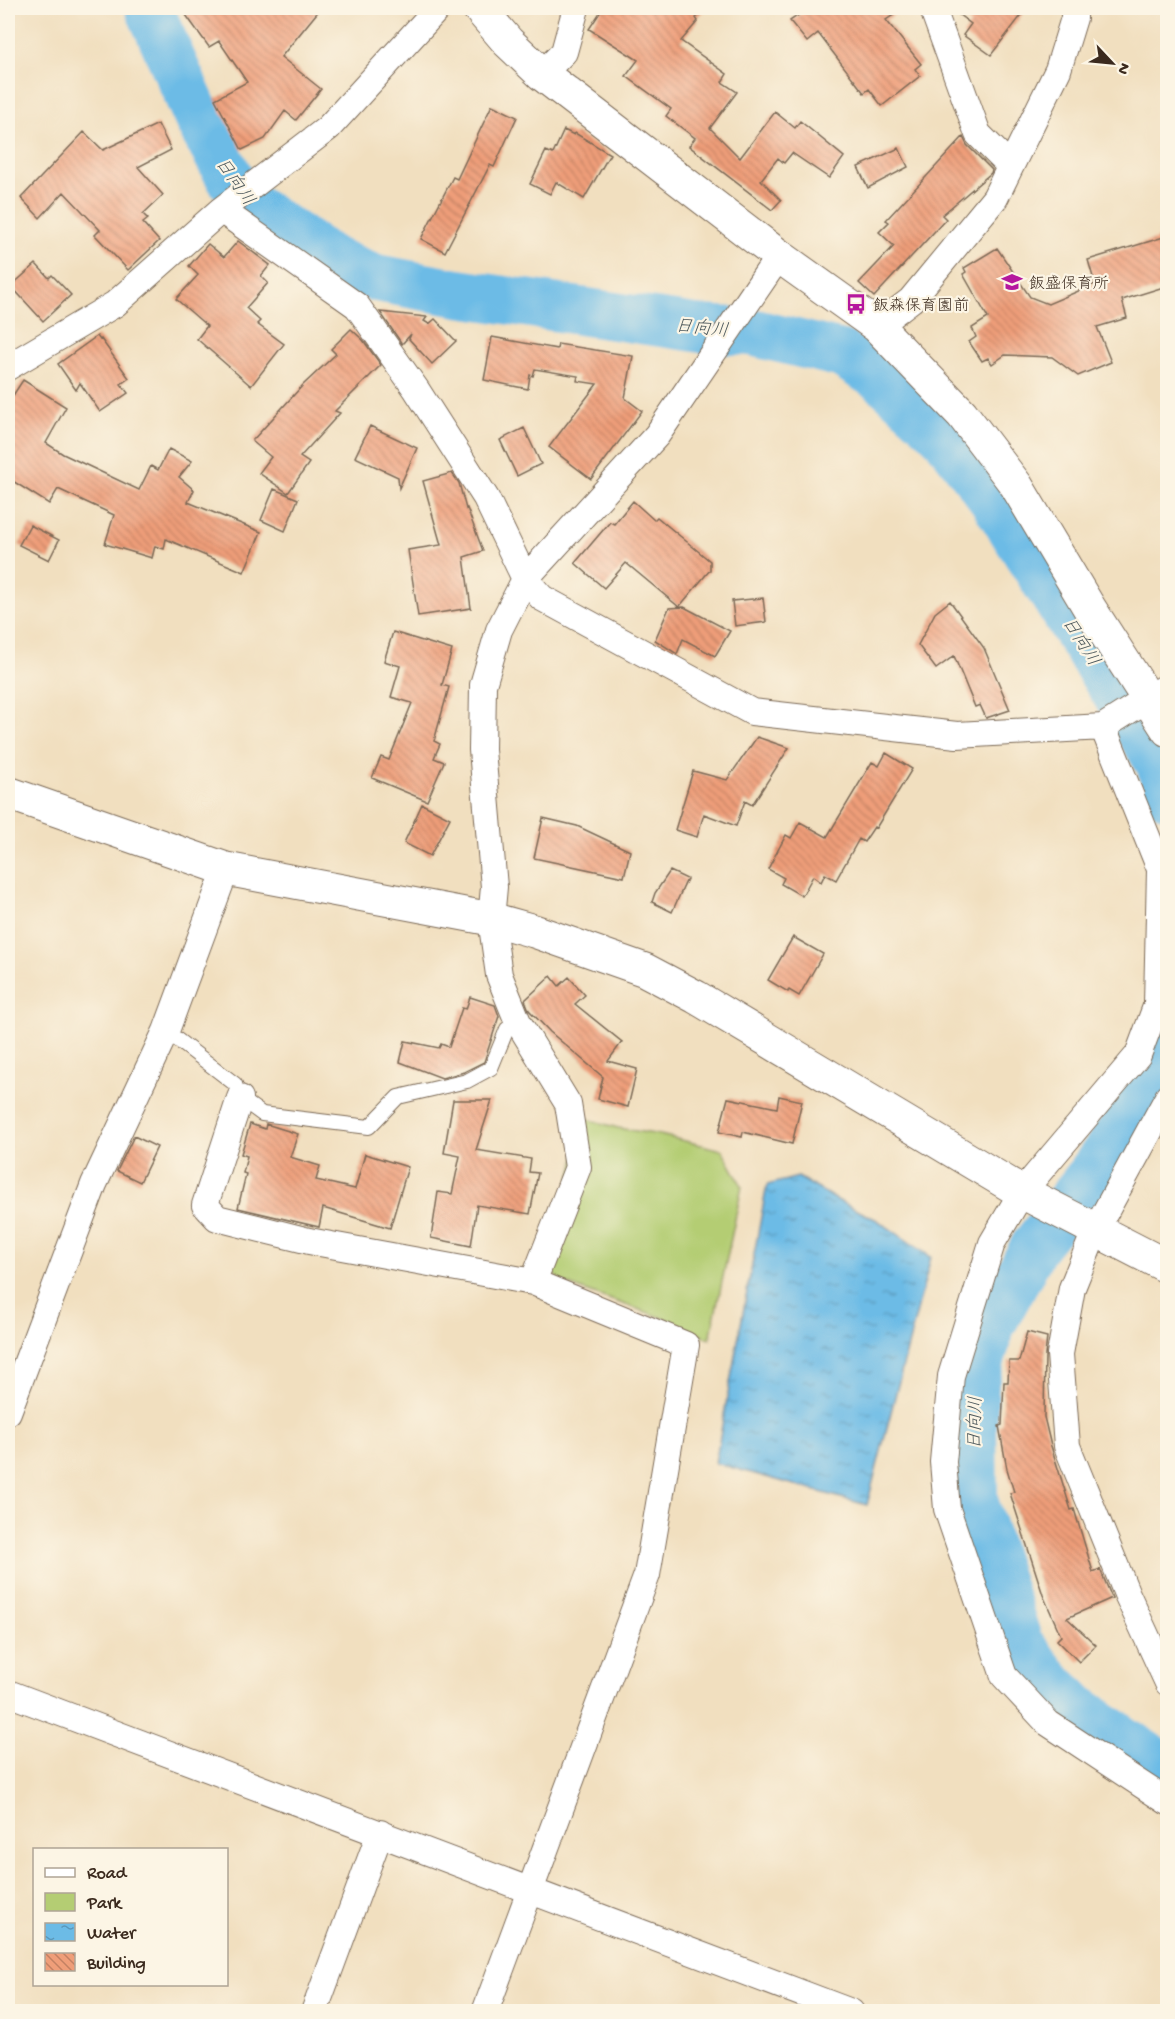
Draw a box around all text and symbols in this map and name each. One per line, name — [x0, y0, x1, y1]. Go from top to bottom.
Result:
north arrow — [1082, 33, 1142, 93]
text: N — [1111, 59, 1133, 77]
water label: 日向川 — [210, 154, 259, 211]
school or university icon: 飯盛保育所 — [1000, 270, 1024, 294]
place label: 飯盛保育所 — [1029, 274, 1109, 295]
bus stop icon: 飯森保育園前 — [844, 292, 868, 316]
place label: 飯森保育園前 — [873, 296, 969, 317]
water label: 日向川 — [674, 315, 730, 343]
water label: 日向川 — [1057, 613, 1104, 671]
water label: 日向川 — [965, 1396, 987, 1450]
legend — [33, 1848, 228, 1986]
text: Road — [87, 1864, 128, 1885]
text: Park — [86, 1894, 123, 1915]
text: Water — [87, 1924, 137, 1945]
text: Building — [86, 1954, 146, 1975]

